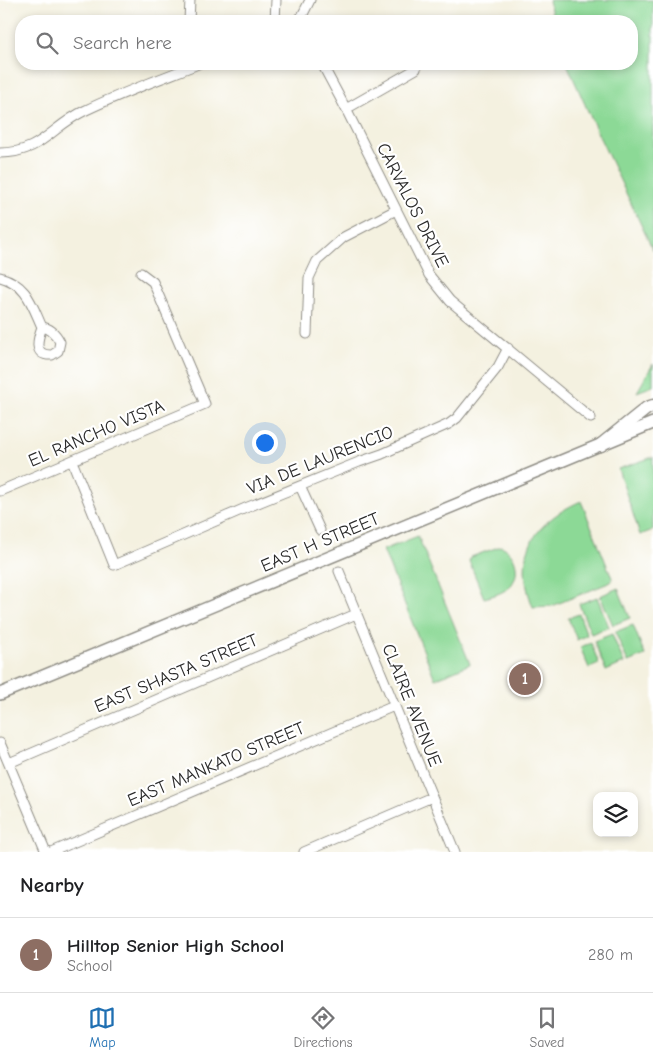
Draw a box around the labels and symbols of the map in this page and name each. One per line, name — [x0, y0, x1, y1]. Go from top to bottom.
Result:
street label: CARVALOS DRIVE — [372, 140, 453, 271]
street label: EL RANCHO VISTA — [25, 395, 167, 472]
street label: VIA DE LAURENCIO — [244, 422, 396, 499]
your location — [252, 430, 278, 456]
street label: EAST H STREET — [258, 508, 383, 577]
street label: EAST SHASTA STREET — [91, 629, 262, 717]
street label: CLAIRE AVENUE — [377, 641, 446, 770]
pin: 1 — [509, 660, 541, 698]
street label: EAST MANKATO STREET — [124, 717, 308, 811]

